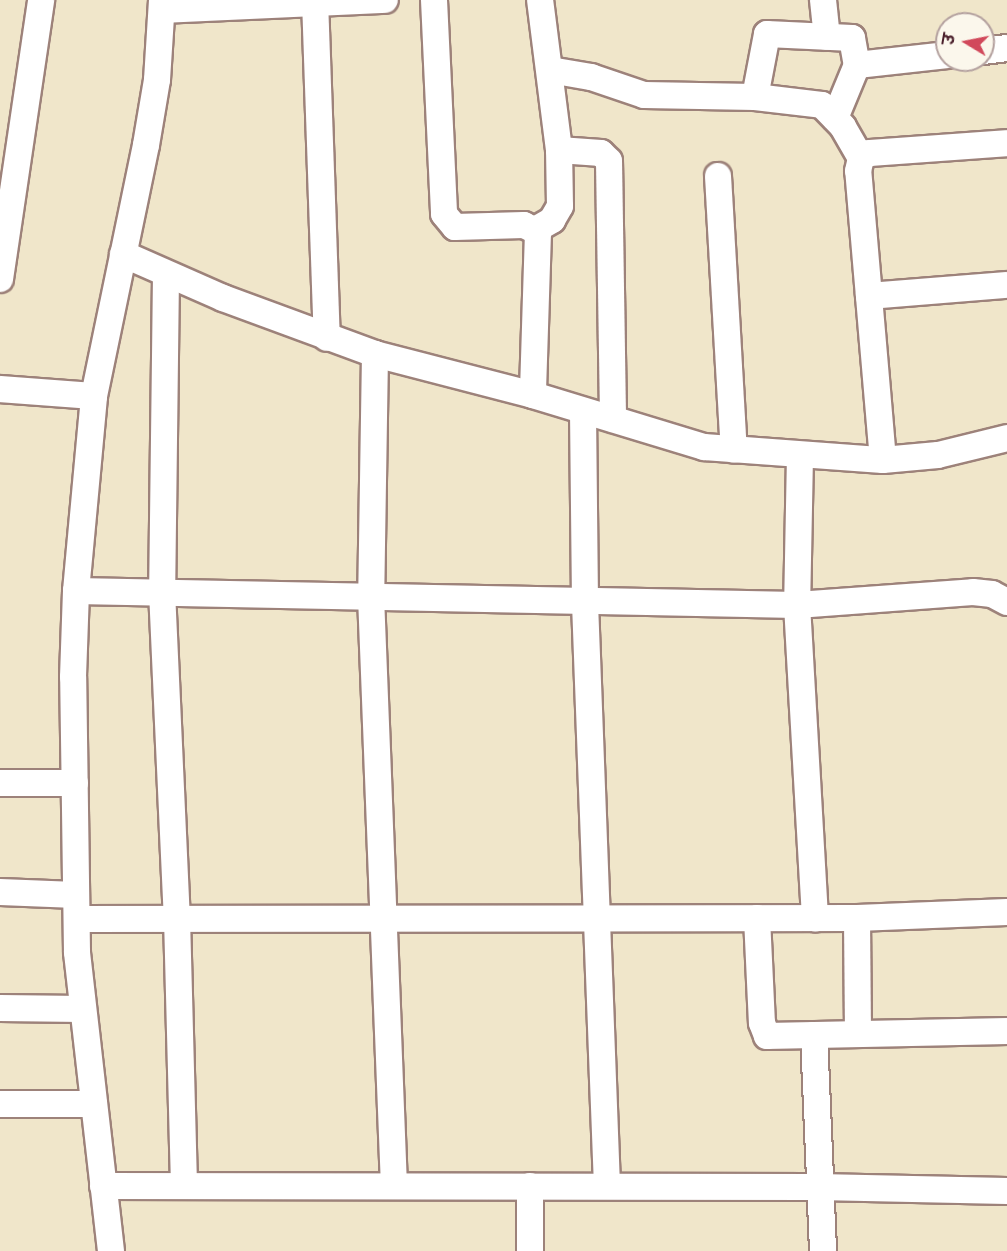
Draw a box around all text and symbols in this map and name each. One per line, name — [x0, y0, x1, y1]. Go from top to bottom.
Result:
north arrow — [935, 12, 995, 72]
text: उ — [938, 32, 960, 46]

